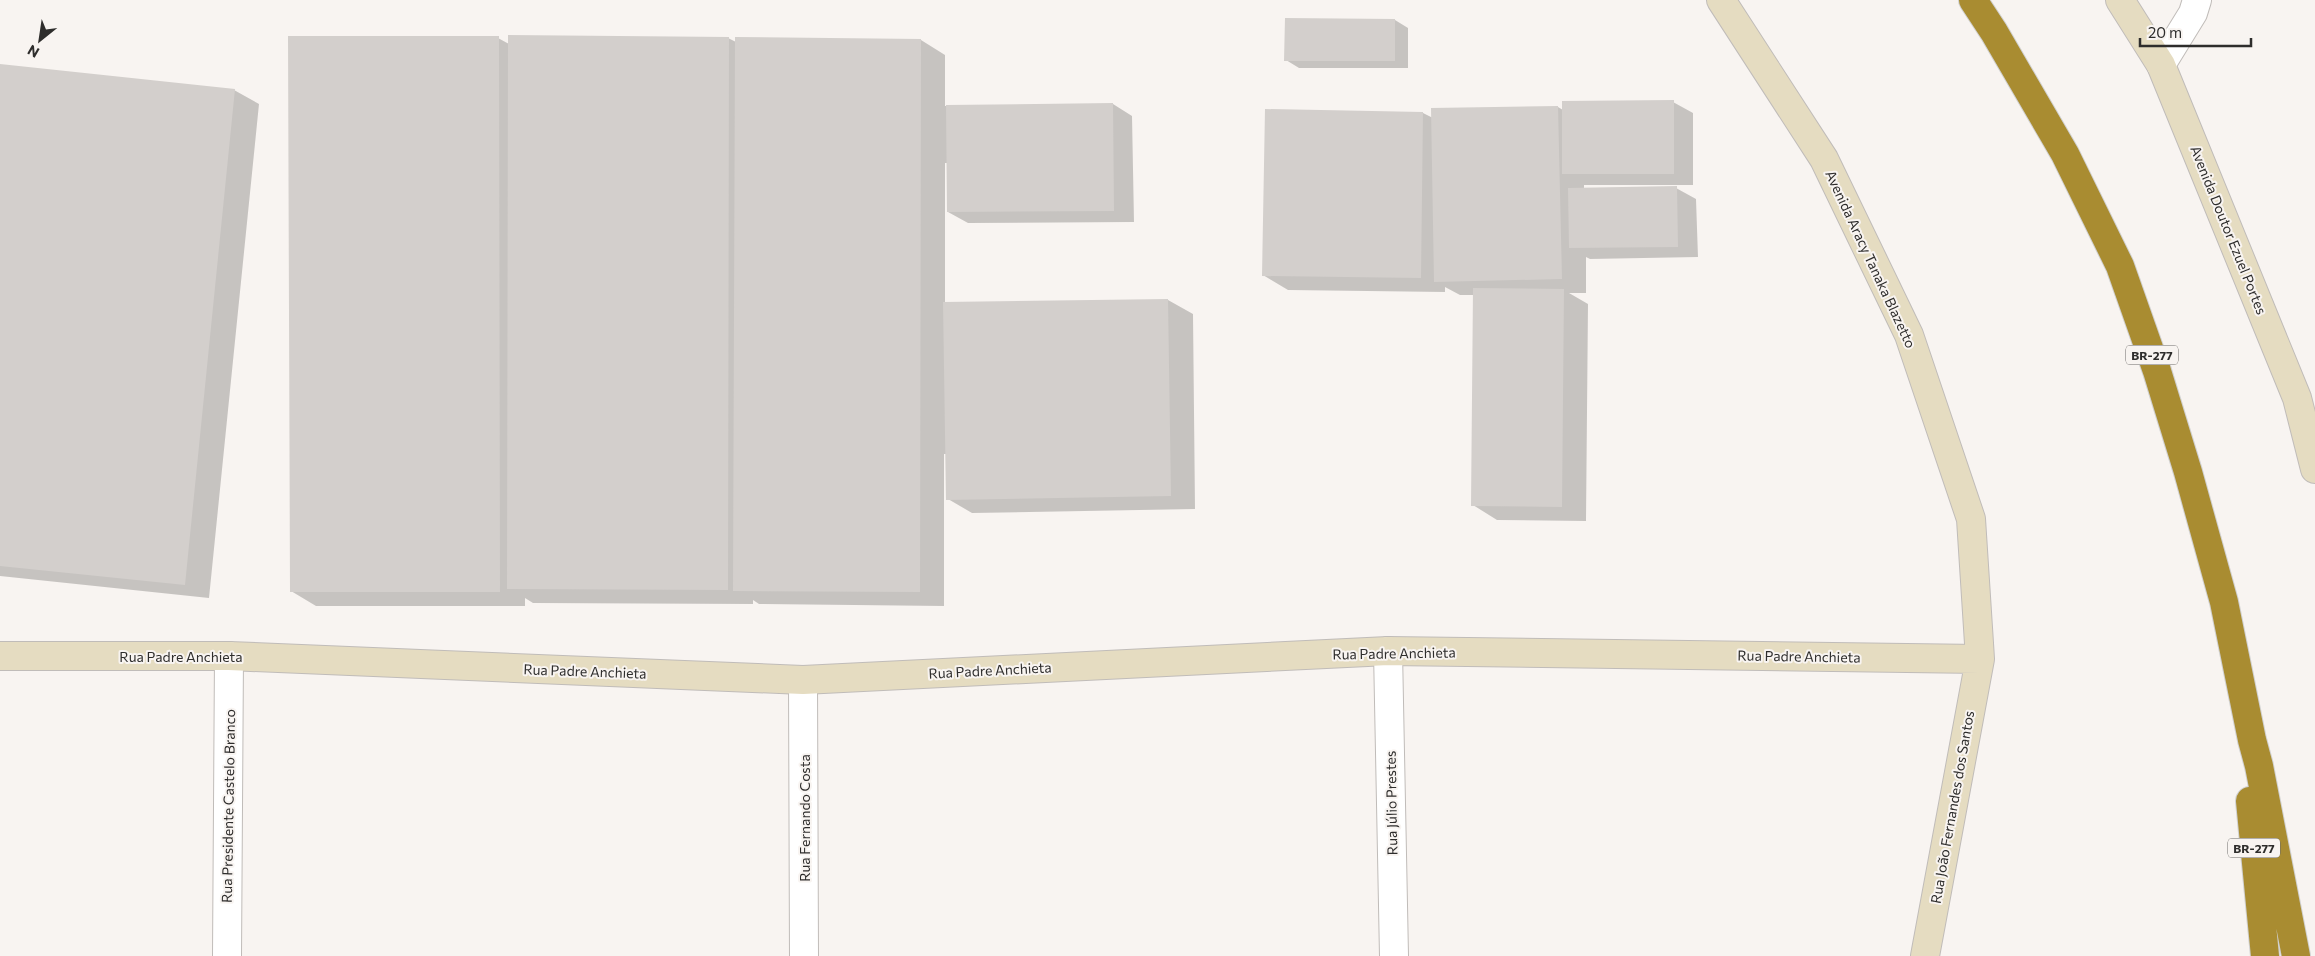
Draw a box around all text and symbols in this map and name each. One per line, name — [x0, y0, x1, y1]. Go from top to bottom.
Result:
north arrow — [15, 15, 65, 65]
scale bar — [2140, 15, 2251, 47]
text: 20 m — [2148, 23, 2182, 41]
text: N — [24, 42, 42, 62]
street label: Avenida Doutor Ezuel Portes — [2187, 143, 2271, 317]
street label: Avenida Aracy Tanaka Blazetto — [1822, 167, 1920, 351]
road number: BR-277 — [2126, 346, 2178, 364]
street label: Rua Padre Anchieta — [1332, 643, 1456, 663]
street label: Rua Padre Anchieta — [1737, 646, 1861, 666]
street label: Rua Padre Anchieta — [119, 648, 243, 665]
street label: Rua Padre Anchieta — [928, 658, 1052, 682]
street label: Rua Padre Anchieta — [523, 660, 647, 682]
street label: Rua Presidente Castelo Branco — [218, 709, 238, 903]
street label: Rua João Fernandes dos Santos — [1927, 709, 1977, 905]
street label: Rua Júlio Prestes — [1382, 751, 1400, 855]
street label: Rua Fernando Costa — [796, 754, 813, 882]
road number: BR-277 — [2228, 838, 2280, 858]

